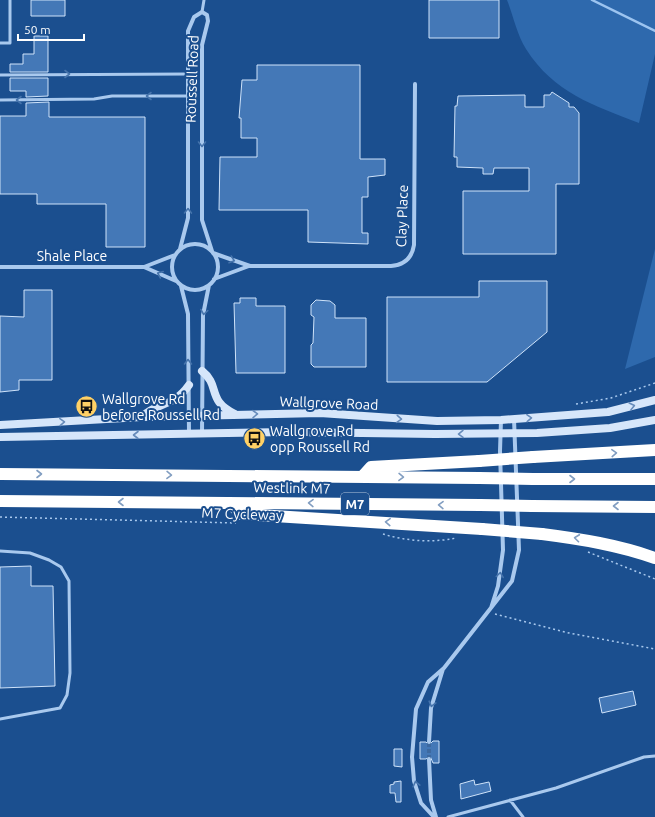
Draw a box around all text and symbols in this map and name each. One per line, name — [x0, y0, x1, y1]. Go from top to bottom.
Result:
scale bar — [18, 16, 84, 42]
text: 50 m — [24, 23, 51, 36]
street label: Roussell Road — [182, 35, 202, 123]
one-way arrow — [64, 70, 70, 78]
one-way arrow — [146, 92, 152, 100]
one-way arrow — [16, 96, 22, 104]
one-way arrow — [198, 141, 206, 147]
street label: Clay Place — [393, 184, 411, 248]
one-way arrow — [184, 208, 192, 214]
street label: Shale Place — [37, 248, 107, 264]
one-way arrow — [228, 255, 235, 263]
one-way arrow — [157, 271, 164, 279]
one-way arrow — [200, 309, 209, 315]
one-way arrow — [184, 359, 192, 365]
place label: Wallgrove Rd before Roussell Rd — [102, 391, 220, 423]
street label: Wallgrove Road — [279, 393, 379, 413]
bus stop icon: Wallgrove Rd before Roussell Rd — [73, 394, 99, 420]
one-way arrow — [628, 402, 635, 411]
one-way arrow — [252, 410, 258, 418]
one-way arrow — [526, 414, 532, 423]
one-way arrow — [396, 415, 402, 424]
one-way arrow — [59, 417, 65, 426]
place label: Wallgrove Rd opp Roussell Rd — [270, 423, 370, 455]
bus stop icon: Wallgrove Rd opp Roussell Rd — [241, 426, 267, 452]
one-way arrow — [458, 430, 464, 438]
one-way arrow — [133, 431, 139, 439]
one-way arrow — [611, 448, 617, 457]
one-way arrow — [36, 470, 42, 478]
one-way arrow — [166, 471, 172, 479]
one-way arrow — [398, 473, 404, 481]
one-way arrow — [569, 475, 575, 483]
street label: Westlink M7 — [253, 479, 331, 497]
road number: M7 — [341, 493, 369, 515]
one-way arrow — [118, 498, 124, 506]
one-way arrow — [308, 499, 314, 507]
one-way arrow — [438, 501, 444, 509]
one-way arrow — [613, 502, 619, 510]
street label: M7 Cycleway — [201, 505, 283, 523]
one-way arrow — [385, 518, 391, 527]
one-way arrow — [574, 534, 580, 543]
one-way arrow — [495, 572, 504, 578]
one-way arrow — [429, 701, 437, 707]
one-way arrow — [412, 781, 420, 787]

